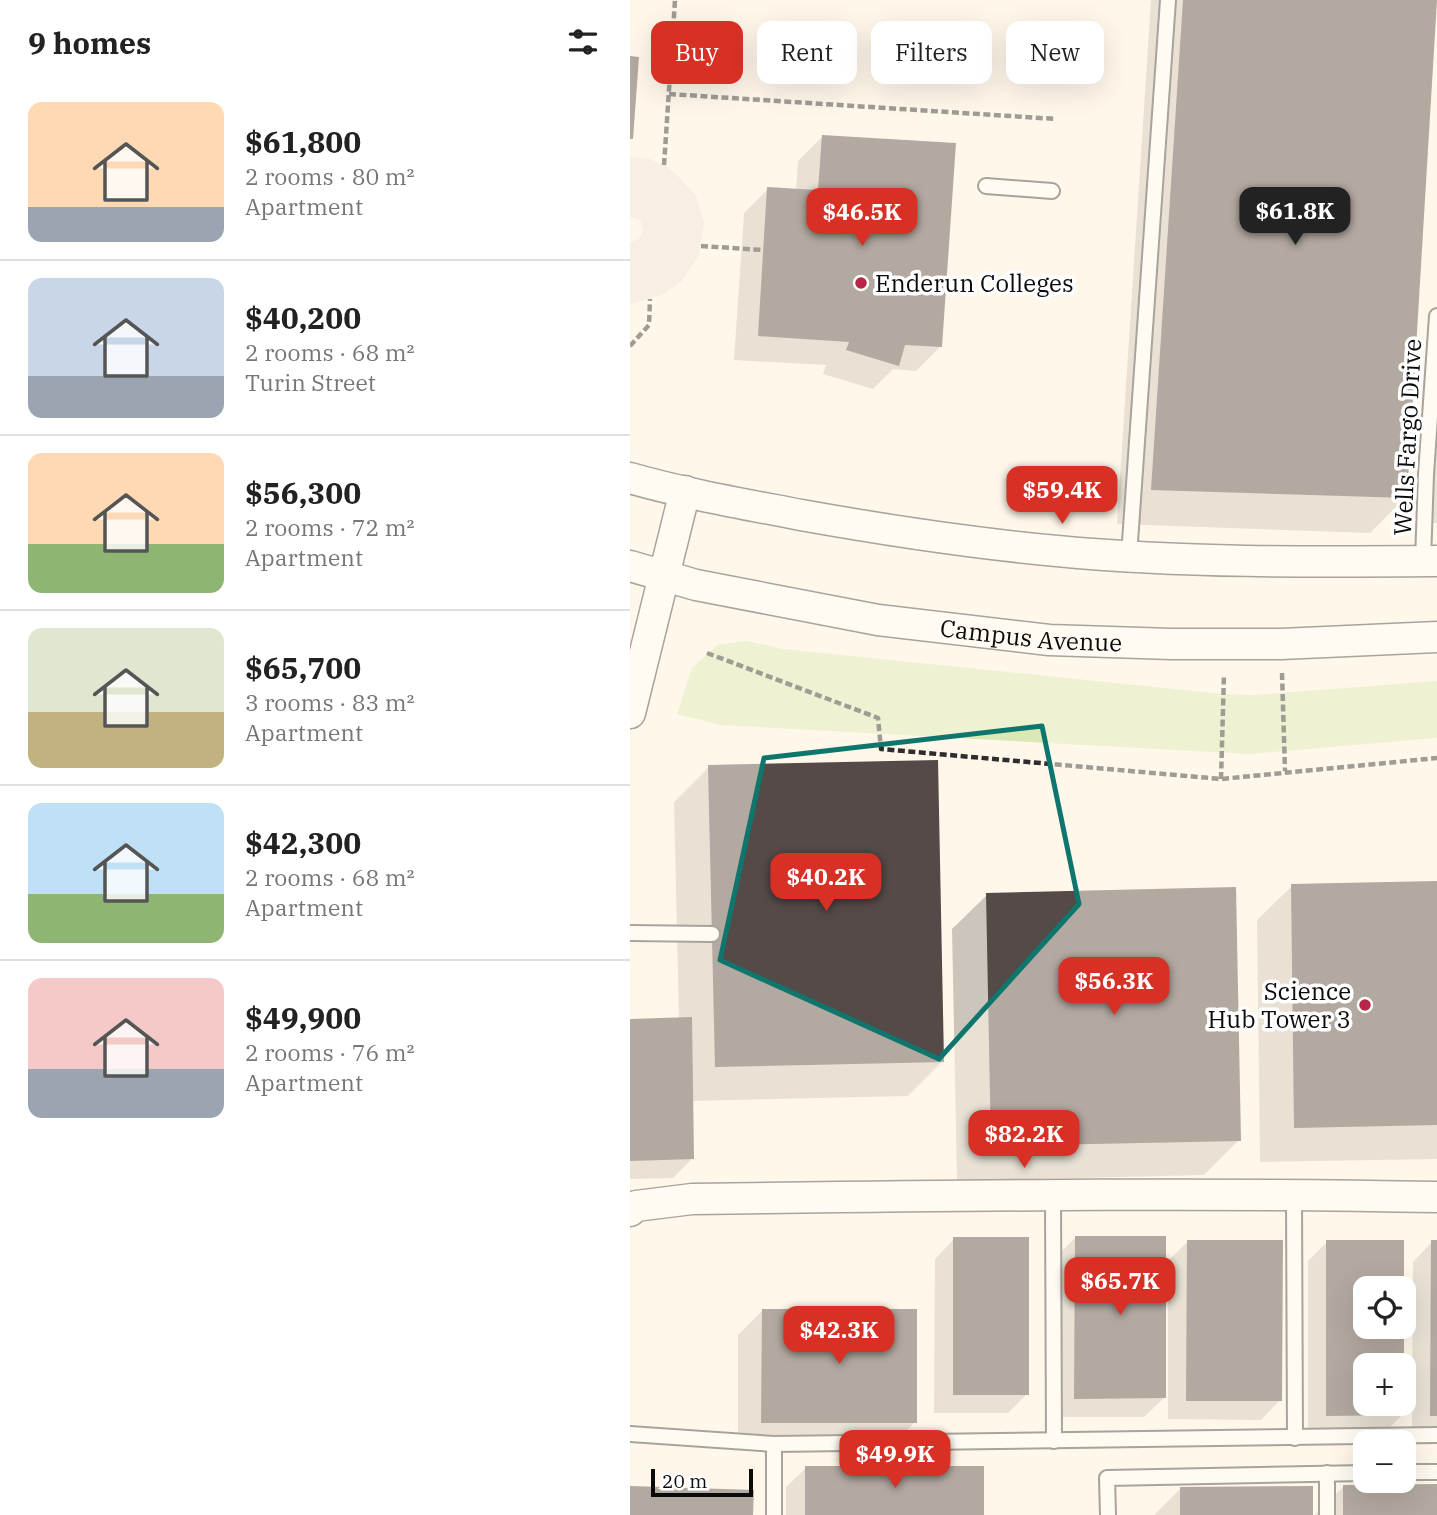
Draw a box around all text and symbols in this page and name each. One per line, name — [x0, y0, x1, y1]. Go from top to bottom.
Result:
chip: Buy — [651, 21, 743, 84]
chip: Rent — [757, 21, 857, 84]
chip: Filters — [871, 21, 992, 84]
chip: New — [1006, 21, 1104, 84]
text: 9 homes — [28, 23, 151, 62]
icon: filters — [564, 23, 602, 61]
text: $61,800 — [245, 122, 361, 161]
icon: home — [84, 130, 168, 214]
text: 2 rooms · 80 m² — [245, 161, 415, 191]
pin: $46.5K — [805, 188, 919, 248]
pin: $61.8K — [1238, 188, 1352, 247]
text: Apartment — [245, 191, 363, 221]
text: $61.8K — [1255, 195, 1335, 225]
text: $46.5K — [822, 196, 902, 226]
place label: Enderun Colleges — [875, 267, 1074, 299]
marker: Enderun Colleges — [853, 275, 869, 291]
text: $40,200 — [245, 298, 361, 337]
icon: home — [84, 306, 168, 390]
text: 2 rooms · 68 m² — [245, 337, 415, 367]
street label: Wells Fargo Drive — [1386, 338, 1428, 536]
text: Turin Street — [245, 367, 376, 397]
pin: $59.4K — [1005, 466, 1119, 526]
text: $56,300 — [245, 473, 361, 512]
text: $59.4K — [1022, 474, 1102, 504]
icon: home — [84, 481, 168, 565]
text: 2 rooms · 72 m² — [245, 512, 415, 542]
text: Apartment — [245, 542, 363, 572]
street label: Campus Avenue — [938, 611, 1123, 658]
text: $65,700 — [245, 648, 361, 687]
icon: home — [84, 656, 168, 740]
text: 3 rooms · 83 m² — [245, 687, 415, 717]
text: Apartment — [245, 717, 363, 747]
text: $42,300 — [245, 823, 361, 862]
icon: home — [84, 831, 168, 915]
pin: $40.2K — [769, 853, 883, 913]
text: $40.2K — [786, 861, 866, 891]
text: 2 rooms · 68 m² — [245, 862, 415, 892]
text: Apartment — [245, 892, 363, 922]
pin: $56.3K — [1057, 958, 1171, 1017]
text: $56.3K — [1074, 965, 1154, 995]
place label: Science Hub Tower 3 — [1207, 975, 1351, 1035]
marker: Science Hub Tower 3 — [1357, 997, 1373, 1013]
text: $49,900 — [245, 998, 361, 1037]
icon: home — [84, 1006, 168, 1090]
text: 2 rooms · 76 m² — [245, 1037, 415, 1067]
text: Apartment — [245, 1067, 363, 1097]
pin: $82.2K — [967, 1110, 1081, 1170]
text: $82.2K — [984, 1118, 1064, 1148]
pin: $65.7K — [1063, 1258, 1177, 1317]
text: $65.7K — [1080, 1265, 1160, 1295]
map controls — [1353, 1276, 1416, 1493]
button: locate — [1353, 1276, 1416, 1339]
pin: $42.3K — [782, 1306, 896, 1366]
text: $42.3K — [799, 1314, 879, 1344]
button: + — [1353, 1353, 1416, 1416]
pin: $49.9K — [838, 1430, 952, 1490]
button: − — [1353, 1430, 1416, 1493]
text: $49.9K — [855, 1438, 935, 1468]
scale bar — [651, 1466, 752, 1498]
text: 20 m — [662, 1469, 707, 1493]

